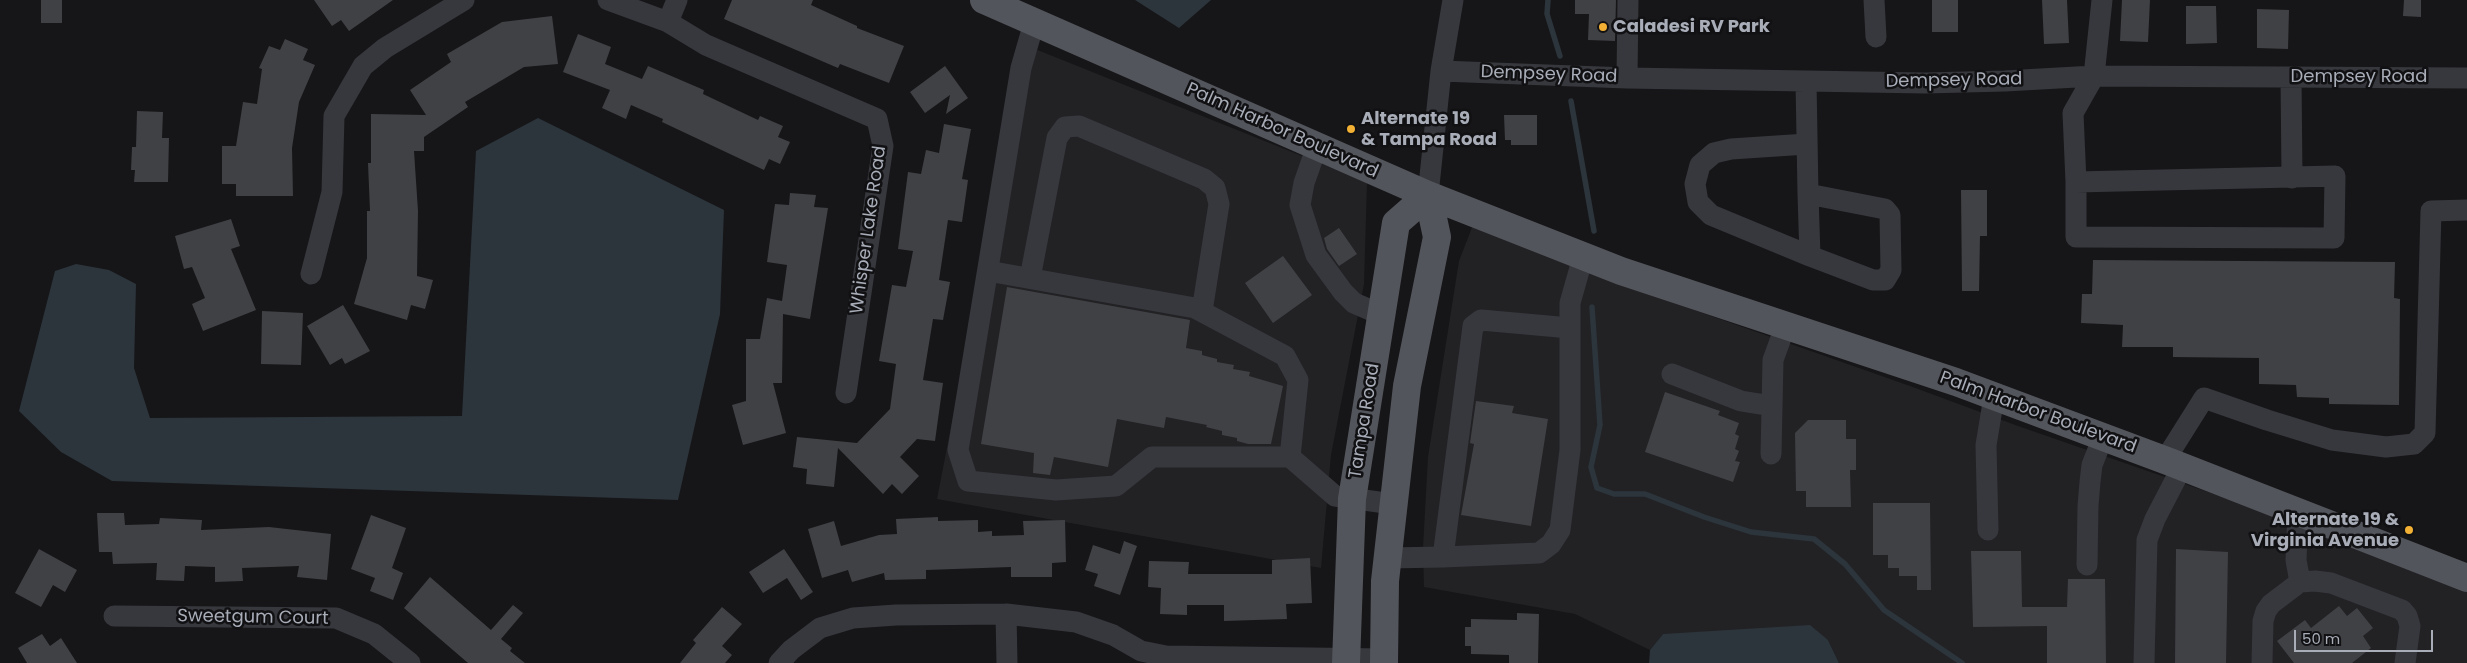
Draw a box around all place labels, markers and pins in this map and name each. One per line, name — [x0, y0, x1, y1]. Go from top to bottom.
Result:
place label: Caladesi RV Park — [1613, 16, 1770, 38]
marker: Caladesi RV Park — [1597, 21, 1609, 33]
place label: Alternate 19 & Tampa Road — [1361, 108, 1497, 150]
marker: Alternate 19 & Tampa Road — [1345, 123, 1357, 135]
place label: Alternate 19 & Virginia Avenue — [2251, 509, 2399, 552]
marker: Alternate 19 & Virginia Avenue — [2403, 524, 2415, 536]

